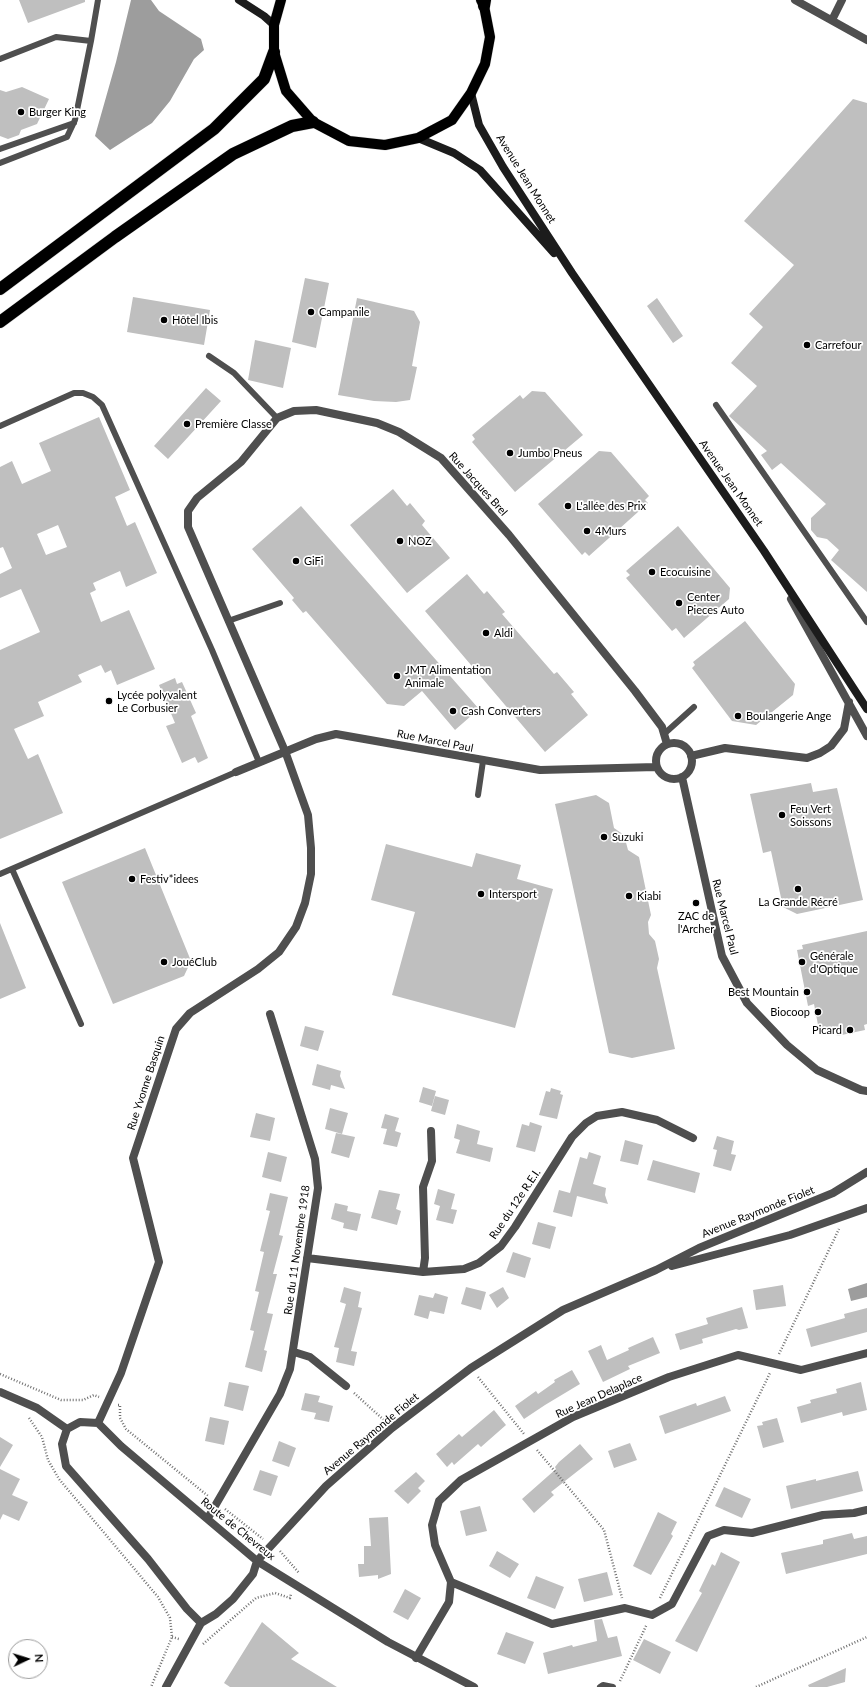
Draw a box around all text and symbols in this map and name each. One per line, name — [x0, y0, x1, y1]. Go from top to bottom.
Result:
place label: Burger King — [29, 105, 86, 119]
marker: Burger King — [16, 107, 26, 117]
street label: Avenue Jean Monnet — [493, 132, 559, 226]
place label: Campanile — [319, 305, 370, 319]
marker: Campanile — [306, 307, 316, 317]
place label: Hôtel Ibis — [172, 313, 218, 327]
marker: Hôtel Ibis — [159, 315, 169, 325]
place label: Carrefour — [815, 338, 861, 352]
marker: Carrefour — [802, 340, 812, 350]
place label: Première Classe — [195, 417, 272, 431]
marker: Première Classe — [182, 419, 192, 429]
street label: Avenue Jean Monnet — [696, 437, 766, 529]
place label: Jumbo Pneus — [518, 446, 582, 460]
marker: Jumbo Pneus — [505, 448, 515, 458]
street label: Rue Jacques Brel — [446, 449, 510, 519]
place label: L'allée des Prix — [576, 499, 646, 513]
marker: L'allée des Prix — [563, 501, 573, 511]
place label: 4Murs — [595, 524, 626, 538]
marker: 4Murs — [582, 526, 592, 536]
place label: NOZ — [408, 534, 432, 548]
marker: NOZ — [395, 536, 405, 546]
place label: GiFi — [304, 554, 323, 568]
marker: GiFi — [291, 556, 301, 566]
place label: Ecocuisine — [660, 565, 711, 579]
marker: Ecocuisine — [647, 567, 657, 577]
place label: Center Pieces Auto — [687, 590, 744, 616]
marker: Center Pieces Auto — [674, 598, 684, 608]
place label: Aldi — [494, 626, 513, 640]
marker: Aldi — [481, 628, 491, 638]
place label: JMT Alimentation Animale — [405, 663, 491, 689]
marker: JMT Alimentation Animale — [392, 671, 402, 681]
place label: Lycée polyvalent Le Corbusier — [117, 688, 197, 714]
marker: Lycée polyvalent Le Corbusier — [104, 696, 114, 706]
place label: Cash Converters — [461, 704, 541, 718]
marker: Cash Converters — [448, 706, 458, 716]
place label: Boulangerie Ange — [746, 709, 831, 723]
marker: Boulangerie Ange — [733, 711, 743, 721]
street label: Rue Marcel Paul — [396, 727, 474, 755]
place label: Feu Vert Soissons — [790, 802, 831, 828]
marker: Feu Vert Soissons — [777, 810, 787, 820]
place label: Suzuki — [612, 830, 643, 844]
marker: Suzuki — [599, 832, 609, 842]
place label: Festiv*idees — [140, 872, 199, 886]
marker: Festiv*idees — [127, 874, 137, 884]
street label: Rue Marcel Paul — [709, 878, 741, 956]
marker: La Grande Récré — [793, 884, 803, 894]
place label: Intersport — [489, 887, 537, 901]
marker: Intersport — [476, 889, 486, 899]
place label: Kiabi — [637, 889, 661, 903]
marker: Kiabi — [624, 891, 634, 901]
place label: La Grande Récré — [758, 895, 838, 909]
marker: ZAC de l'Archer — [691, 898, 701, 908]
place label: ZAC de l'Archer — [678, 909, 714, 935]
place label: Générale d'Optique — [810, 949, 858, 975]
place label: JouéClub — [172, 955, 217, 969]
marker: JouéClub — [159, 957, 169, 967]
marker: Générale d'Optique — [797, 957, 807, 967]
place label: Best Mountain — [728, 985, 799, 999]
marker: Best Mountain — [802, 987, 812, 997]
place label: Biocoop — [770, 1005, 810, 1019]
marker: Biocoop — [813, 1007, 823, 1017]
place label: Picard — [812, 1023, 842, 1037]
marker: Picard — [845, 1025, 855, 1035]
street label: Rue Yvonne Basquin — [124, 1034, 168, 1132]
street label: Rue du 12e R.E.I. — [487, 1166, 543, 1242]
street label: Avenue Raymonde Fiolet — [700, 1183, 816, 1241]
street label: Rue du 11 Novembre 1918 — [281, 1184, 313, 1316]
street label: Rue Jean Delaplace — [554, 1371, 644, 1421]
street label: Avenue Raymonde Fiolet — [321, 1390, 421, 1478]
street label: Route de Chevreux — [198, 1495, 278, 1563]
north arrow — [8, 1639, 48, 1679]
text: N — [33, 1654, 46, 1663]

